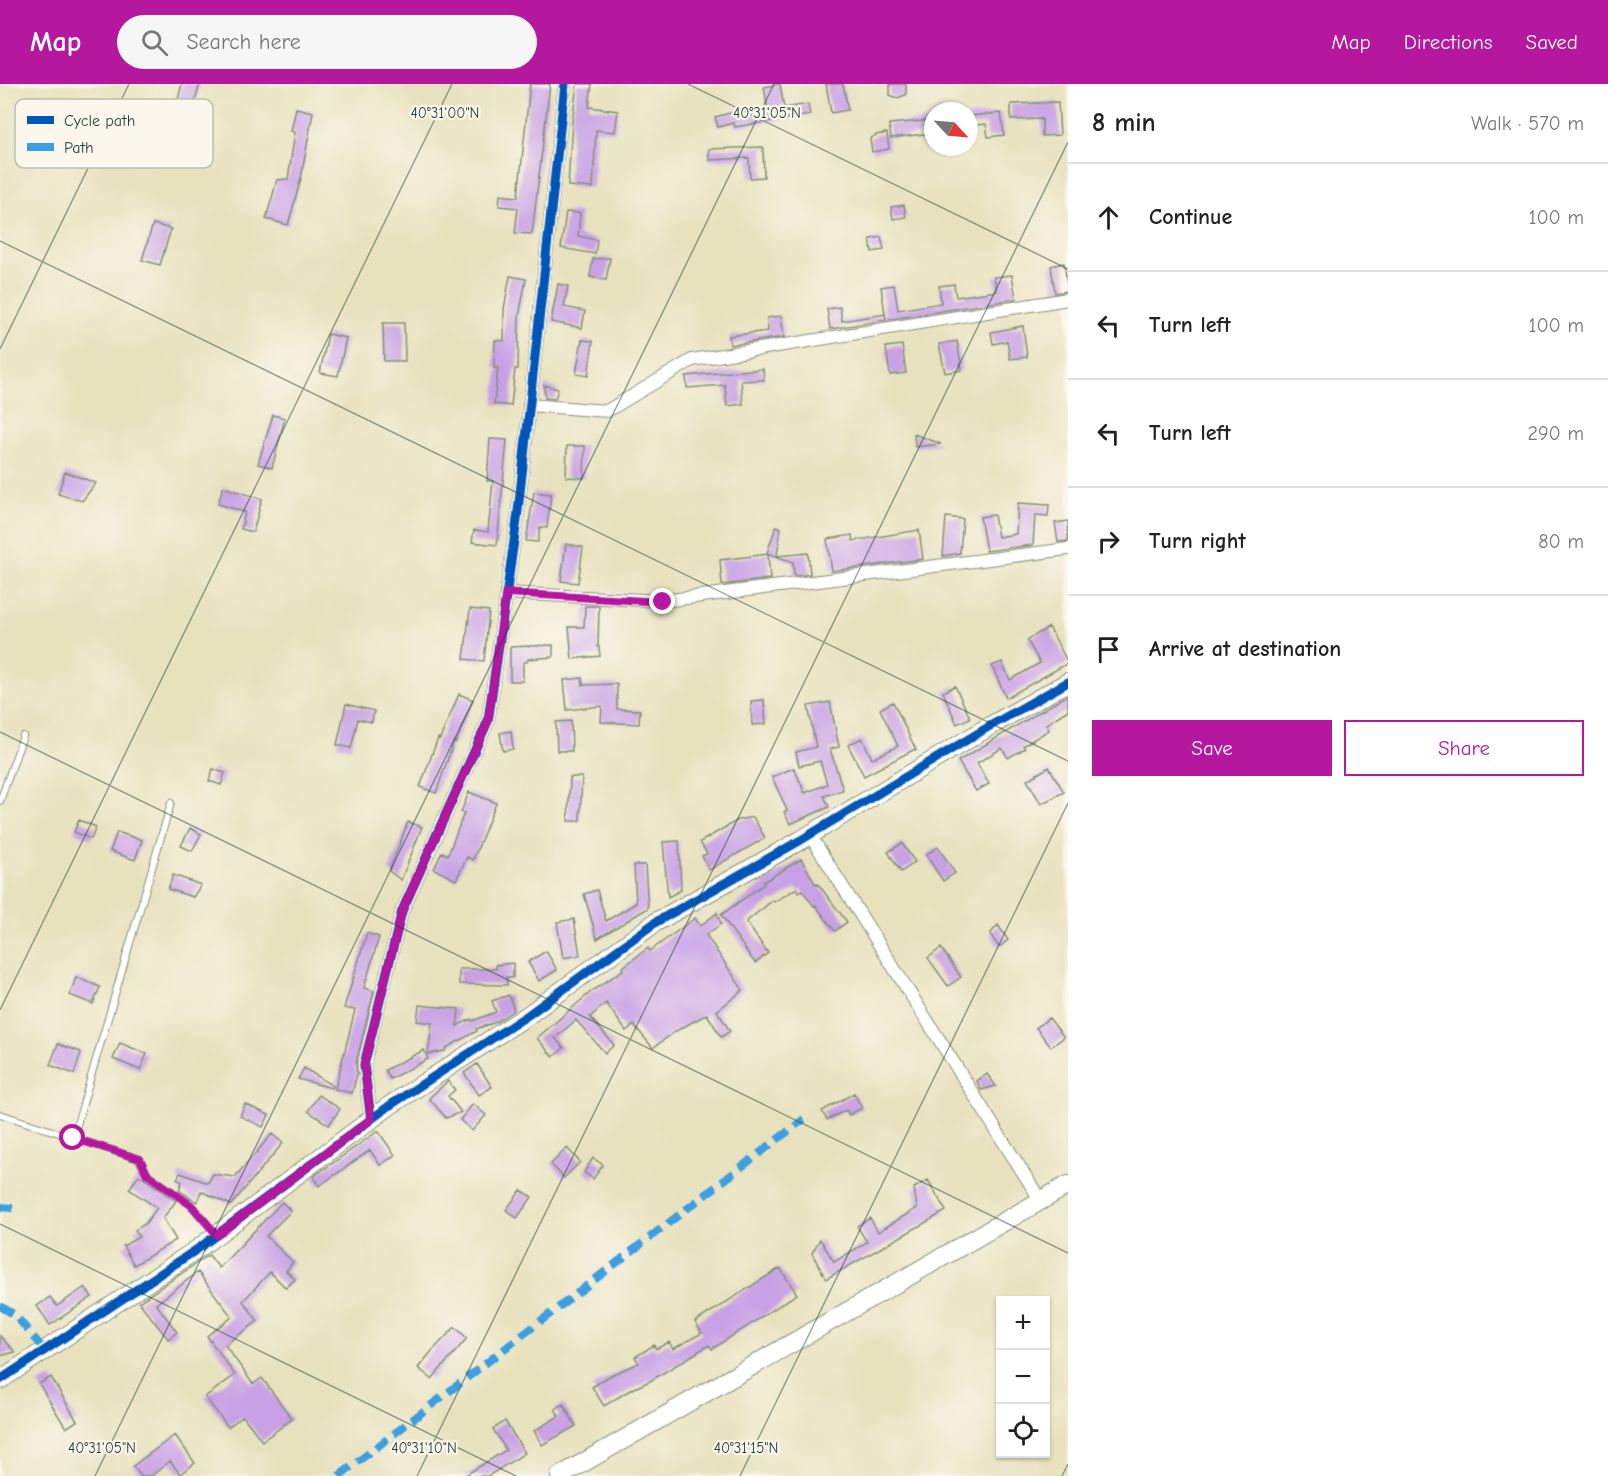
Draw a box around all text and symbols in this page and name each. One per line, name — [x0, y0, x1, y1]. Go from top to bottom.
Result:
search box — [117, 15, 537, 69]
text: Map — [30, 26, 81, 58]
icon: search — [138, 26, 171, 59]
text: Search here — [186, 29, 301, 55]
text: Map — [1331, 30, 1371, 54]
text: Directions — [1404, 30, 1493, 54]
text: Saved — [1526, 30, 1578, 54]
legend — [15, 99, 213, 168]
north arrow — [924, 102, 978, 156]
text: 40°31'00"N — [411, 104, 479, 122]
text: 40°31'05"N — [733, 104, 801, 122]
text: 8 min — [1092, 108, 1156, 138]
text: Cycle path — [64, 112, 135, 130]
text: Walk · 570 m — [1471, 112, 1584, 135]
text: Path — [64, 139, 94, 157]
icon: ahead — [1092, 201, 1125, 234]
text: Continue — [1149, 204, 1232, 230]
text: 100 m — [1529, 206, 1584, 229]
icon: left — [1092, 309, 1125, 342]
text: Turn left — [1149, 312, 1231, 338]
text: 100 m — [1529, 314, 1584, 337]
icon: left — [1092, 417, 1125, 450]
text: Turn left — [1149, 420, 1231, 446]
text: 290 m — [1528, 422, 1584, 445]
icon: right — [1092, 525, 1125, 558]
text: Turn right — [1149, 528, 1246, 554]
text: 80 m — [1538, 530, 1584, 553]
route end — [649, 588, 675, 614]
icon: arrive — [1092, 633, 1125, 666]
text: Arrive at destination — [1149, 636, 1341, 662]
button: Save — [1092, 720, 1332, 776]
button: Share — [1344, 720, 1584, 776]
route start — [59, 1124, 85, 1150]
map controls — [996, 1296, 1050, 1458]
button: + — [996, 1296, 1050, 1350]
button: − — [996, 1350, 1050, 1404]
button: locate — [996, 1404, 1050, 1458]
text: 40°31'05"N — [68, 1439, 136, 1457]
text: 40°31'10"N — [391, 1439, 457, 1457]
text: 40°31'15"N — [714, 1439, 778, 1457]

